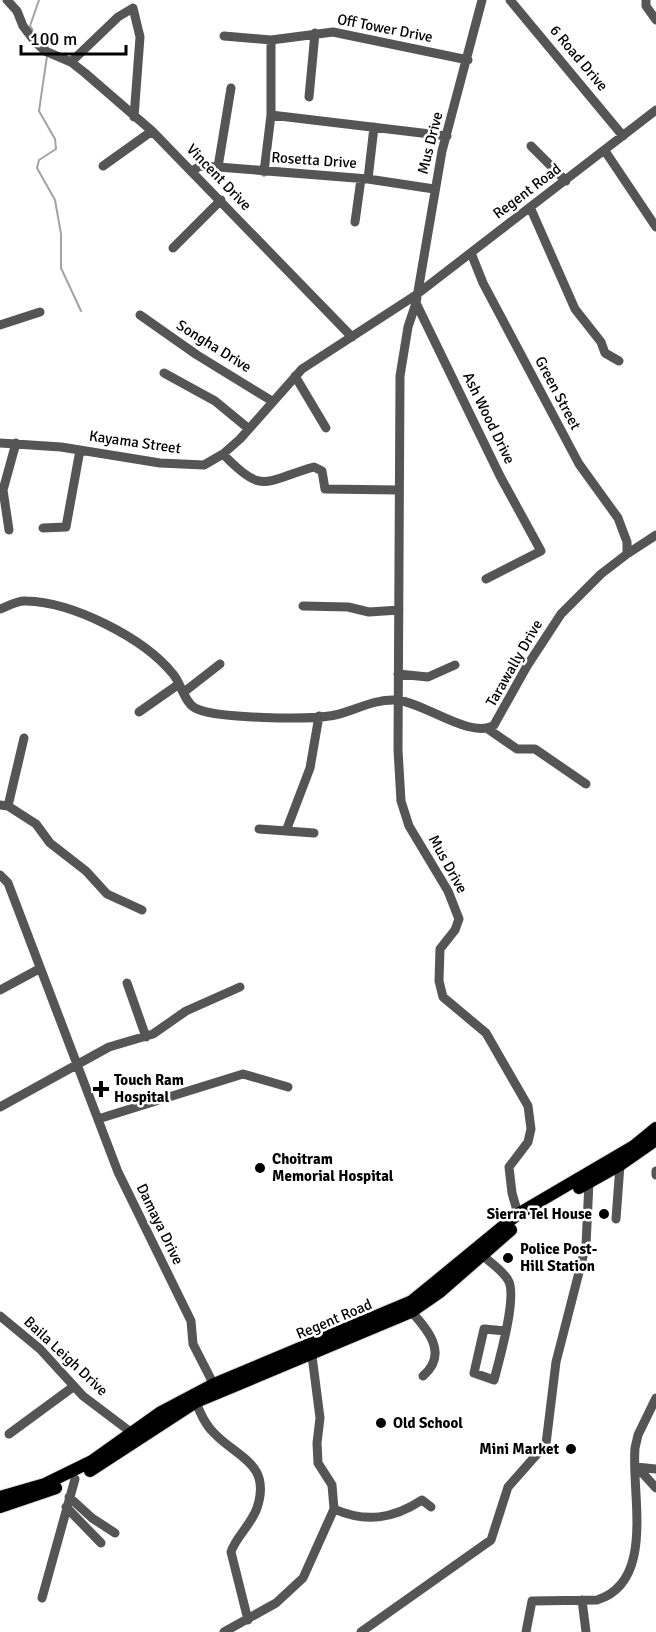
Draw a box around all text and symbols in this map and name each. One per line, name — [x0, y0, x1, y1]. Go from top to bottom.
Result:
street label: Off Tower Drive — [336, 10, 434, 46]
scale bar — [21, 18, 126, 56]
street label: 6 Road Drive — [546, 21, 612, 95]
text: 100 m — [30, 28, 77, 50]
street label: Mus Drive — [414, 110, 446, 176]
street label: Vincent Drive — [183, 140, 255, 214]
street label: Rosetta Drive — [271, 148, 357, 172]
street label: Regent Road — [489, 160, 565, 222]
street label: Songha Drive — [173, 316, 255, 376]
street label: Green Street — [531, 353, 585, 433]
street label: Ash Wood Drive — [459, 369, 519, 467]
street label: Kayama Street — [88, 427, 182, 457]
street label: Tarawally Drive — [482, 616, 546, 710]
street label: Mus Drive — [425, 832, 471, 896]
place label: Touch Ram Hospital — [114, 1071, 184, 1106]
marker: Touch Ram Hospital — [92, 1080, 110, 1098]
place label: Choitram Memorial Hospital — [272, 1150, 394, 1185]
marker: Choitram Memorial Hospital — [253, 1161, 267, 1175]
street label: Damaya Drive — [133, 1181, 187, 1267]
place label: Sierra Tel House — [487, 1205, 592, 1223]
marker: Sierra Tel House — [597, 1207, 611, 1221]
place label: Police Post- Hill Station — [520, 1240, 598, 1275]
marker: Police Post- Hill Station — [501, 1251, 515, 1265]
street label: Regent Road — [293, 1295, 375, 1343]
street label: Baila Leigh Drive — [20, 1313, 112, 1399]
place label: Old School — [393, 1414, 463, 1432]
marker: Old School — [374, 1416, 388, 1430]
place label: Mini Market — [479, 1440, 559, 1458]
marker: Mini Market — [564, 1442, 578, 1456]

